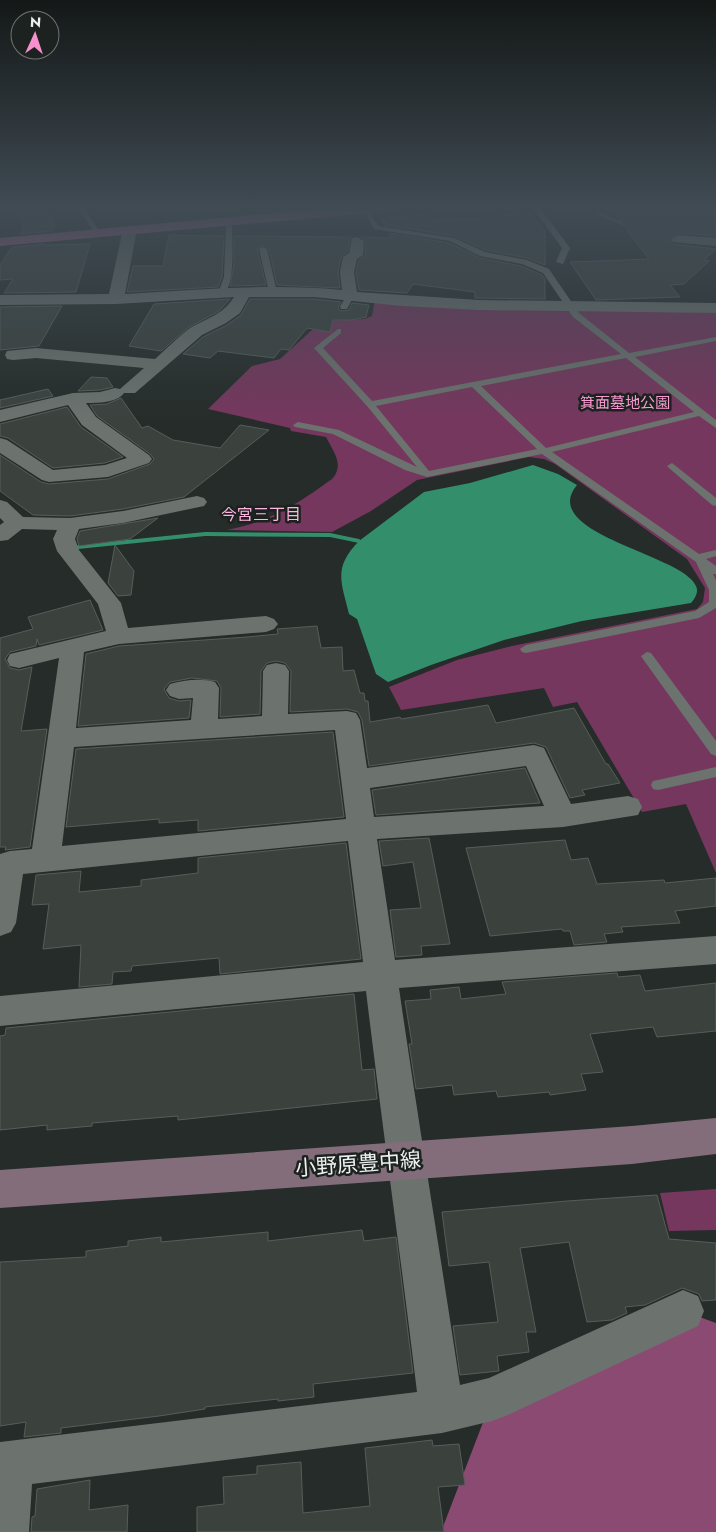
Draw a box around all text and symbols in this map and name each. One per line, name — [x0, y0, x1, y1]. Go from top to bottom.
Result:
north arrow — [10, 10, 60, 60]
text: N — [30, 12, 42, 32]
park label: 箕面墓地公園 — [580, 392, 670, 414]
district label: 今宮三丁目 — [221, 503, 301, 526]
street label: 小野原豊中線 — [294, 1145, 422, 1183]

